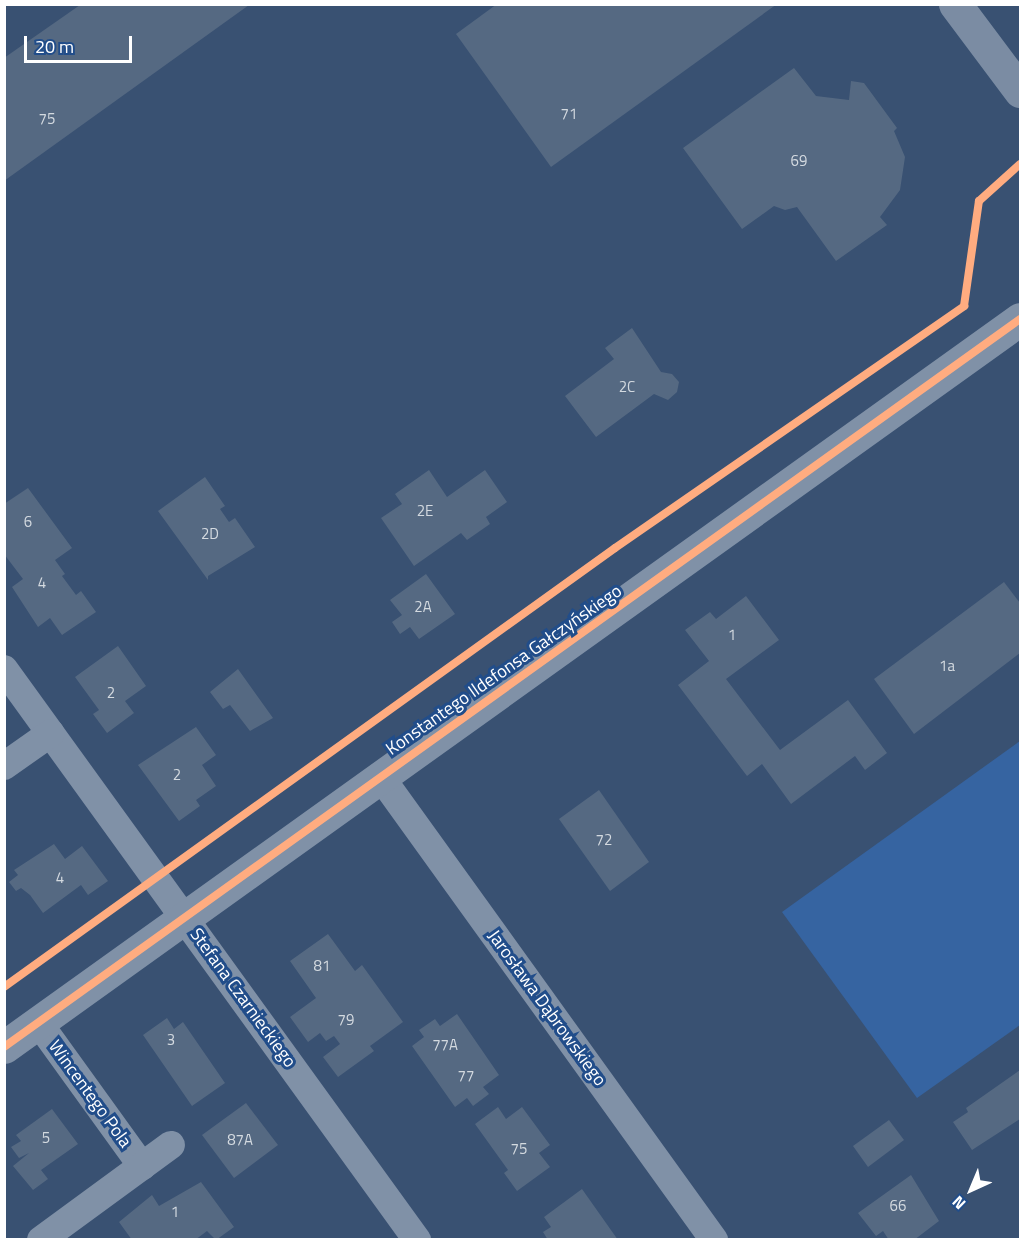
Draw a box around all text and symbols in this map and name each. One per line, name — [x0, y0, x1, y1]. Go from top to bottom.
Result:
scale bar — [27, 24, 135, 62]
text: 20 m — [35, 33, 74, 60]
house number: 71 — [561, 105, 577, 123]
house number: 75 — [39, 110, 55, 128]
house number: 69 — [791, 152, 807, 170]
house number: 2C — [619, 378, 635, 396]
house number: 2E — [417, 502, 433, 520]
house number: 6 — [24, 513, 32, 531]
house number: 2D — [201, 525, 219, 543]
house number: 4 — [38, 574, 46, 592]
street label: Konstantego Ildefonsa Gałczyńskiego — [382, 580, 626, 760]
house number: 2A — [414, 598, 432, 616]
house number: 1 — [728, 626, 736, 644]
house number: 1a — [939, 657, 955, 675]
house number: 2 — [107, 684, 115, 702]
house number: 2 — [173, 766, 181, 784]
house number: 72 — [596, 831, 612, 849]
house number: 4 — [56, 869, 64, 887]
street label: Stefana Czarnieckiego — [185, 924, 301, 1072]
street label: Jarosława Dąbrowskiego — [483, 926, 611, 1090]
house number: 81 — [314, 957, 330, 975]
house number: 79 — [338, 1011, 354, 1029]
house number: 3 — [167, 1031, 175, 1049]
street label: Wincentego Pola — [44, 1036, 136, 1152]
house number: 77A — [432, 1036, 458, 1054]
house number: 77 — [458, 1067, 474, 1085]
house number: 5 — [42, 1129, 50, 1147]
house number: 87A — [227, 1131, 253, 1149]
house number: 75 — [511, 1140, 527, 1158]
north arrow — [941, 1160, 1001, 1220]
text: N — [946, 1190, 971, 1215]
house number: 66 — [890, 1197, 906, 1215]
house number: 1 — [171, 1203, 179, 1221]

